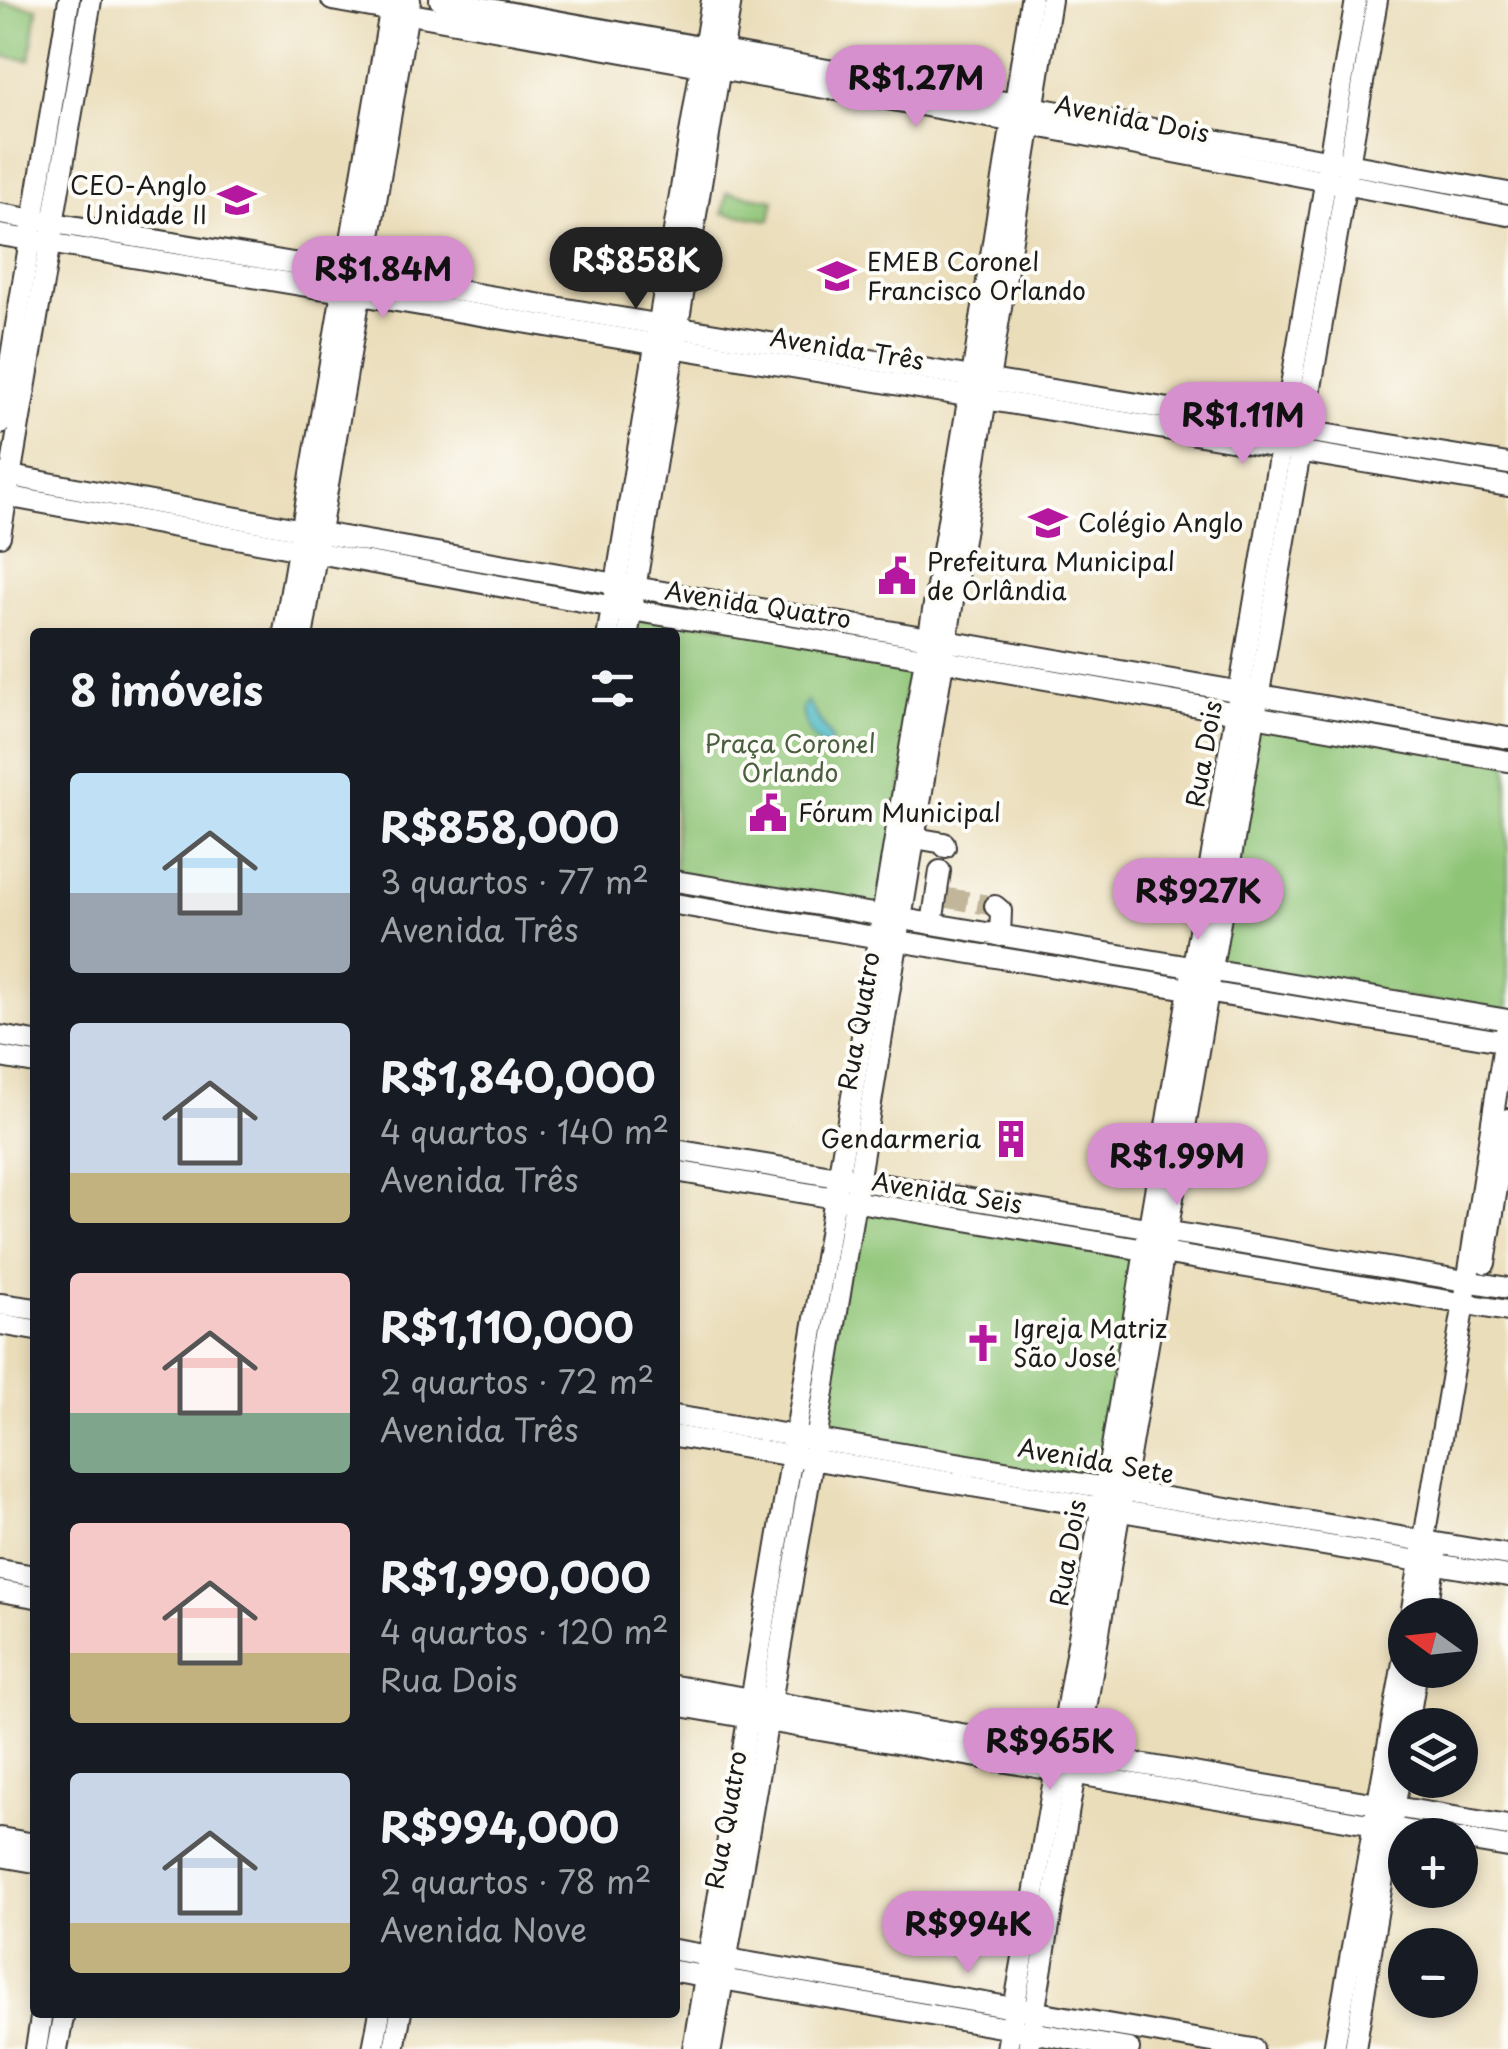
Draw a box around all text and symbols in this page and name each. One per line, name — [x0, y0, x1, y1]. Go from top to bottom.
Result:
pin: R$1.27M — [824, 45, 1008, 130]
text: R$1.27M — [848, 53, 984, 101]
street label: Avenida Dois — [1052, 84, 1213, 152]
place label: CEO-Anglo Unidade II — [70, 166, 207, 233]
school or university icon: CEO-Anglo Unidade II — [216, 179, 258, 221]
pin: R$858K — [555, 227, 717, 312]
text: R$858K — [572, 235, 700, 283]
pin: R$1.84M — [291, 236, 475, 321]
place label: EMEB Coronel Francisco Orlando — [867, 242, 1086, 309]
text: R$1.84M — [314, 244, 452, 292]
school or university icon: EMEB Coronel Francisco Orlando — [816, 255, 858, 297]
street label: Avenida Três — [768, 317, 927, 379]
pin: R$1.11M — [1151, 382, 1335, 467]
text: R$1.11M — [1181, 390, 1305, 438]
school or university icon: Colégio Anglo — [1027, 502, 1069, 544]
place label: Colégio Anglo — [1078, 503, 1243, 541]
place label: Prefeitura Municipal de Orlândia — [927, 542, 1175, 609]
public building icon: Prefeitura Municipal de Orlândia — [876, 555, 918, 597]
street label: Avenida Quatro — [662, 571, 854, 637]
text: 8 imóveis — [70, 657, 263, 720]
icon: filters — [585, 661, 640, 716]
street label: Rua Dois — [1175, 698, 1231, 810]
park label: Praça Coronel Orlando — [704, 724, 876, 791]
public building icon: Fórum Municipal — [747, 792, 789, 834]
place label: Fórum Municipal — [798, 793, 1001, 831]
text: R$858,000 — [380, 794, 619, 857]
icon: home — [150, 813, 270, 933]
text: 3 quartos · 77 m² — [380, 857, 649, 905]
pin: R$927K — [1117, 858, 1279, 943]
text: R$927K — [1135, 866, 1261, 914]
text: Avenida Três — [380, 905, 579, 953]
street label: Rua Quatro — [827, 949, 889, 1093]
text: R$1,840,000 — [380, 1044, 656, 1107]
icon: home — [150, 1063, 270, 1183]
text: 4 quartos · 140 m² — [380, 1107, 669, 1155]
building icon: Gendarmeria — [990, 1118, 1032, 1160]
place label: Gendarmeria — [821, 1119, 981, 1157]
pin: R$1.99M — [1085, 1123, 1269, 1208]
text: R$1.99M — [1109, 1131, 1245, 1179]
text: Avenida Três — [380, 1155, 579, 1203]
street label: Avenida Seis — [869, 1161, 1025, 1223]
text: R$1,110,000 — [380, 1294, 634, 1357]
place label: Igreja Matriz São José — [1013, 1309, 1167, 1376]
icon: home — [150, 1313, 270, 1433]
church icon: Igreja Matriz São José — [962, 1322, 1004, 1364]
text: 2 quartos · 72 m² — [380, 1357, 654, 1405]
text: Avenida Três — [380, 1405, 579, 1453]
street label: Avenida Sete — [1015, 1428, 1177, 1492]
street label: Rua Dois — [1039, 1497, 1095, 1609]
text: R$1,990,000 — [380, 1544, 651, 1607]
icon: home — [150, 1563, 270, 1683]
north arrow — [1388, 1598, 1478, 1688]
map controls — [1388, 1598, 1478, 2018]
text: 4 quartos · 120 m² — [380, 1607, 669, 1655]
text: Rua Dois — [380, 1655, 518, 1703]
pin: R$965K — [969, 1708, 1131, 1793]
button: layers — [1388, 1708, 1478, 1798]
text: R$965K — [985, 1716, 1115, 1764]
street label: Rua Quatro — [694, 1748, 756, 1892]
text: R$994,000 — [380, 1794, 619, 1857]
icon: home — [150, 1813, 270, 1933]
button: + — [1388, 1818, 1478, 1908]
text: 2 quartos · 78 m² — [380, 1857, 652, 1905]
pin: R$994K — [887, 1891, 1049, 1976]
text: R$994K — [904, 1899, 1032, 1947]
text: Avenida Nove — [380, 1905, 587, 1953]
button: − — [1388, 1928, 1478, 2018]

